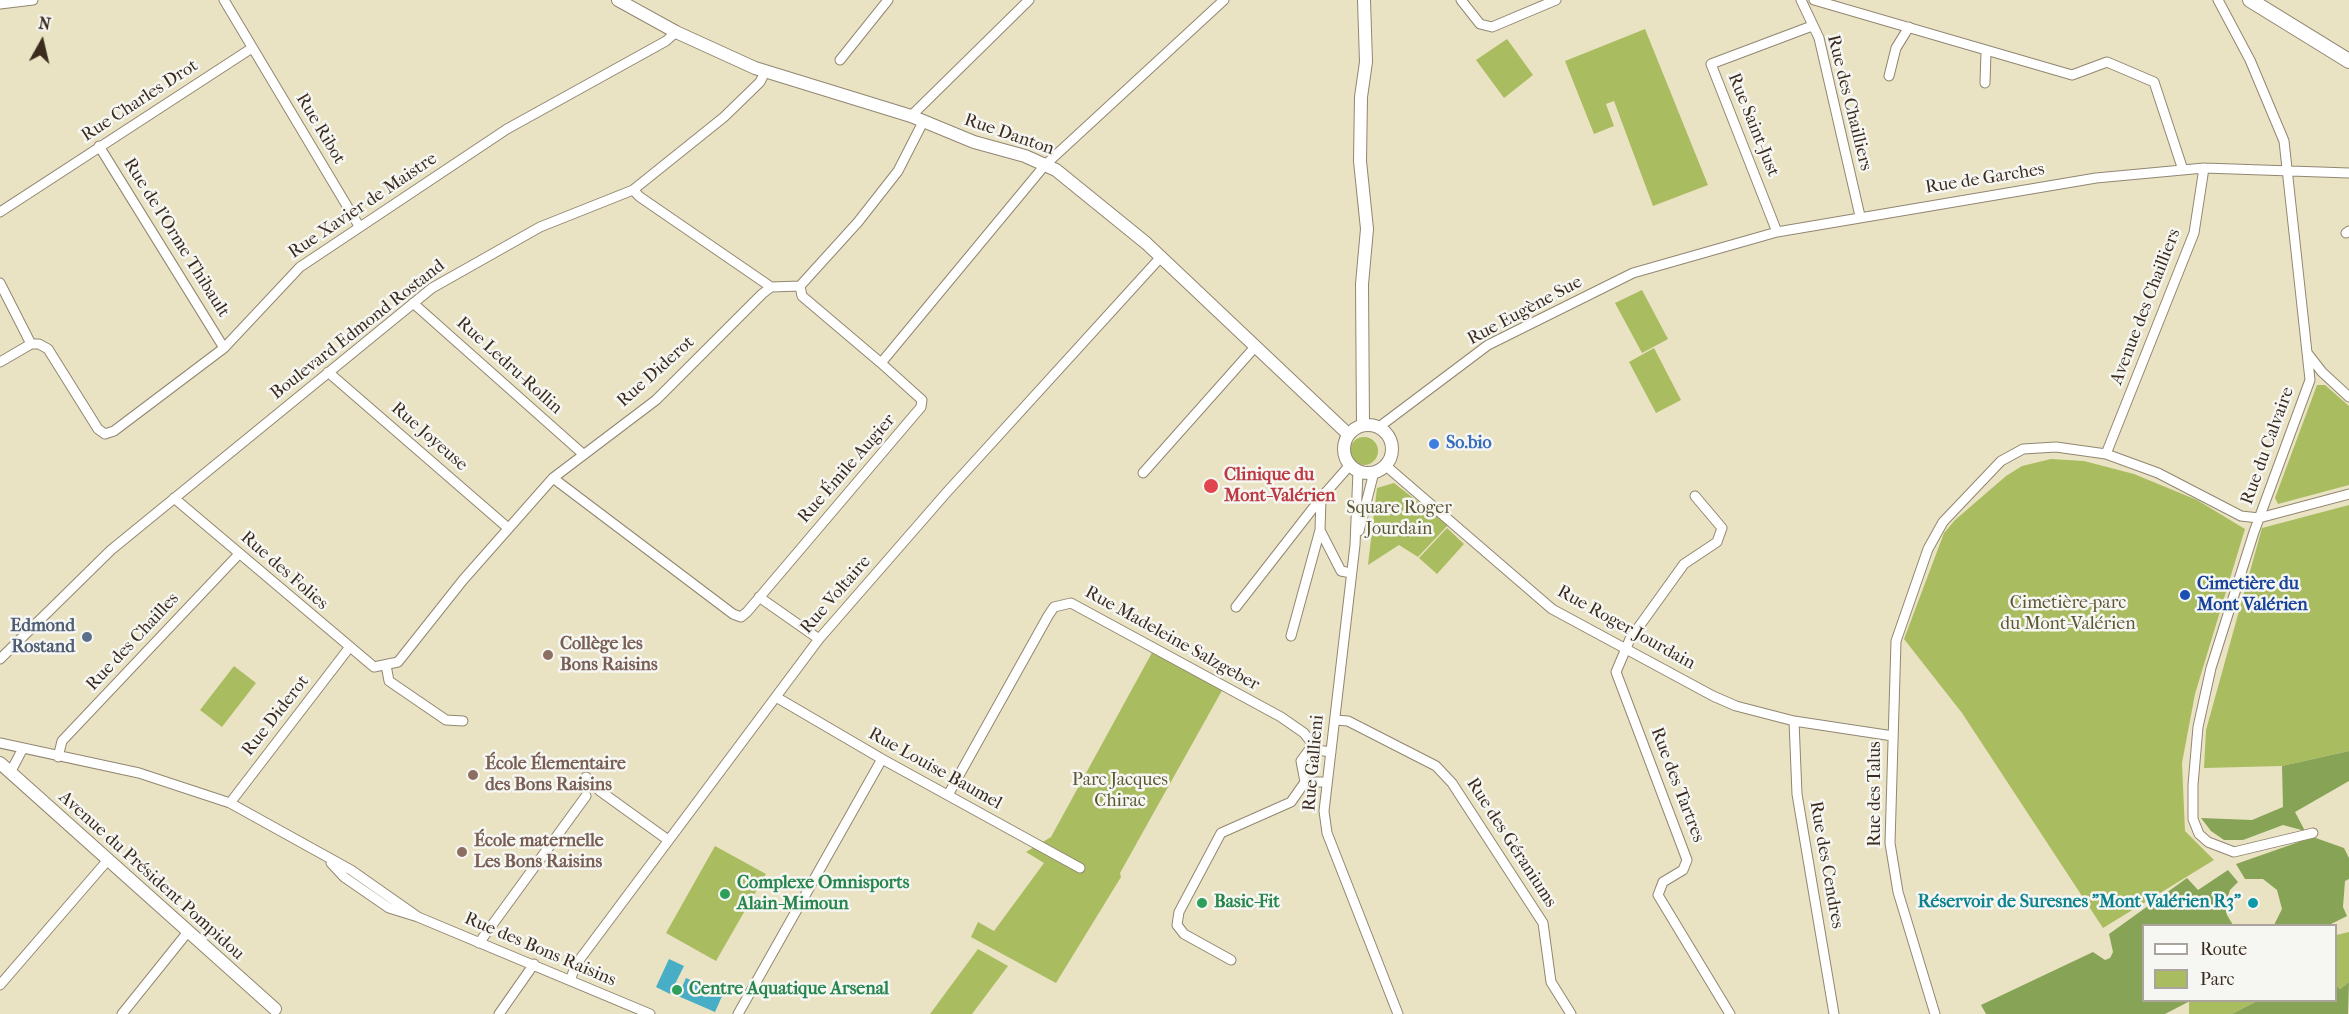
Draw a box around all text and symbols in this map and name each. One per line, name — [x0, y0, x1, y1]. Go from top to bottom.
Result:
north arrow — [12, 12, 72, 72]
text: N — [37, 13, 52, 34]
street label: Rue des Chailliers — [1822, 33, 1876, 173]
street label: Rue Charles Drot — [78, 55, 202, 147]
street label: Rue Saint-Just — [1722, 70, 1784, 180]
street label: Rue Ribot — [290, 90, 350, 168]
street label: Rue Danton — [961, 110, 1057, 160]
street label: Rue Xavier de Maistre — [285, 148, 441, 264]
street label: Rue de l'Orme Thibault — [118, 154, 234, 322]
street label: Rue de Garches — [1924, 159, 2046, 199]
street label: Avenue des Chailliers — [2106, 226, 2186, 388]
street label: Boulevard Edmond Rostand — [267, 255, 449, 405]
street label: Rue Eugène Sue — [1464, 272, 1586, 350]
street label: Rue Ledru-Rollin — [451, 313, 567, 419]
street label: Rue Diderot — [613, 332, 699, 412]
street label: Rue du Calvaire — [2237, 384, 2299, 508]
street label: Rue Joyeuse — [386, 398, 472, 476]
street label: Rue Émile Augier — [794, 410, 900, 528]
place label: So.bio — [1446, 433, 1492, 455]
marker: So.bio — [1427, 437, 1441, 451]
place label: Clinique du Mont-Valérien — [1224, 465, 1336, 508]
marker: Clinique du Mont-Valérien — [1202, 477, 1220, 495]
park label: Square Roger Jourdain — [1346, 498, 1452, 540]
street label: Rue des Folies — [236, 527, 332, 615]
street label: Rue Voltaire — [796, 551, 876, 639]
place label: Cimetière du Mont Valérien — [2197, 574, 2308, 616]
street label: Rue Roger Jourdain — [1553, 581, 1699, 675]
street label: Rue Madeleine Salzgeber — [1081, 582, 1263, 696]
marker: Cimetière du Mont Valérien — [2178, 588, 2192, 602]
street label: Rue des Chailles — [82, 589, 184, 695]
park label: Cimetière-parc du Mont-Valérien — [2000, 593, 2136, 636]
place label: Edmond Rostand — [10, 616, 75, 658]
marker: Edmond Rostand — [80, 630, 94, 644]
place label: Collège les Bons Raisins — [560, 634, 658, 676]
marker: Collège les Bons Raisins — [541, 648, 555, 662]
street label: Rue Diderot — [238, 671, 314, 761]
street label: Rue Gallieni — [1299, 714, 1329, 812]
street label: Rue Louise Baumel — [864, 723, 1006, 815]
street label: Rue des Tartres — [1645, 725, 1709, 845]
street label: Rue des Talus — [1865, 741, 1887, 847]
place label: École Élementaire des Bons Raisins — [485, 754, 626, 796]
marker: École Élementaire des Bons Raisins — [466, 768, 480, 782]
park label: Parc Jacques Chirac — [1072, 770, 1168, 812]
street label: Rue des Géraniums — [1461, 774, 1561, 912]
street label: Avenue du Président Pompidou — [54, 787, 248, 965]
street label: Rue des Cendres — [1804, 800, 1848, 930]
place label: École maternelle Les Bons Raisins — [474, 831, 604, 874]
marker: École maternelle Les Bons Raisins — [455, 845, 469, 859]
place label: Complexe Omnisports Alain-Mimoun — [737, 873, 909, 916]
marker: Complexe Omnisports Alain-Mimoun — [718, 887, 732, 901]
place label: Basic-Fit — [1214, 892, 1280, 914]
place label: Réservoir de Suresnes "Mont Valérien R3" — [1918, 892, 2241, 914]
marker: Basic-Fit — [1195, 896, 1209, 910]
marker: Réservoir de Suresnes "Mont Valérien R3" — [2246, 896, 2260, 910]
street label: Rue des Bons Raisins — [461, 908, 619, 992]
legend — [2142, 924, 2337, 1002]
text: Route — [2200, 939, 2247, 960]
text: Parc — [2200, 969, 2235, 990]
place label: Centre Aquatique Arsenal — [689, 979, 889, 1001]
marker: Centre Aquatique Arsenal — [670, 983, 684, 997]

